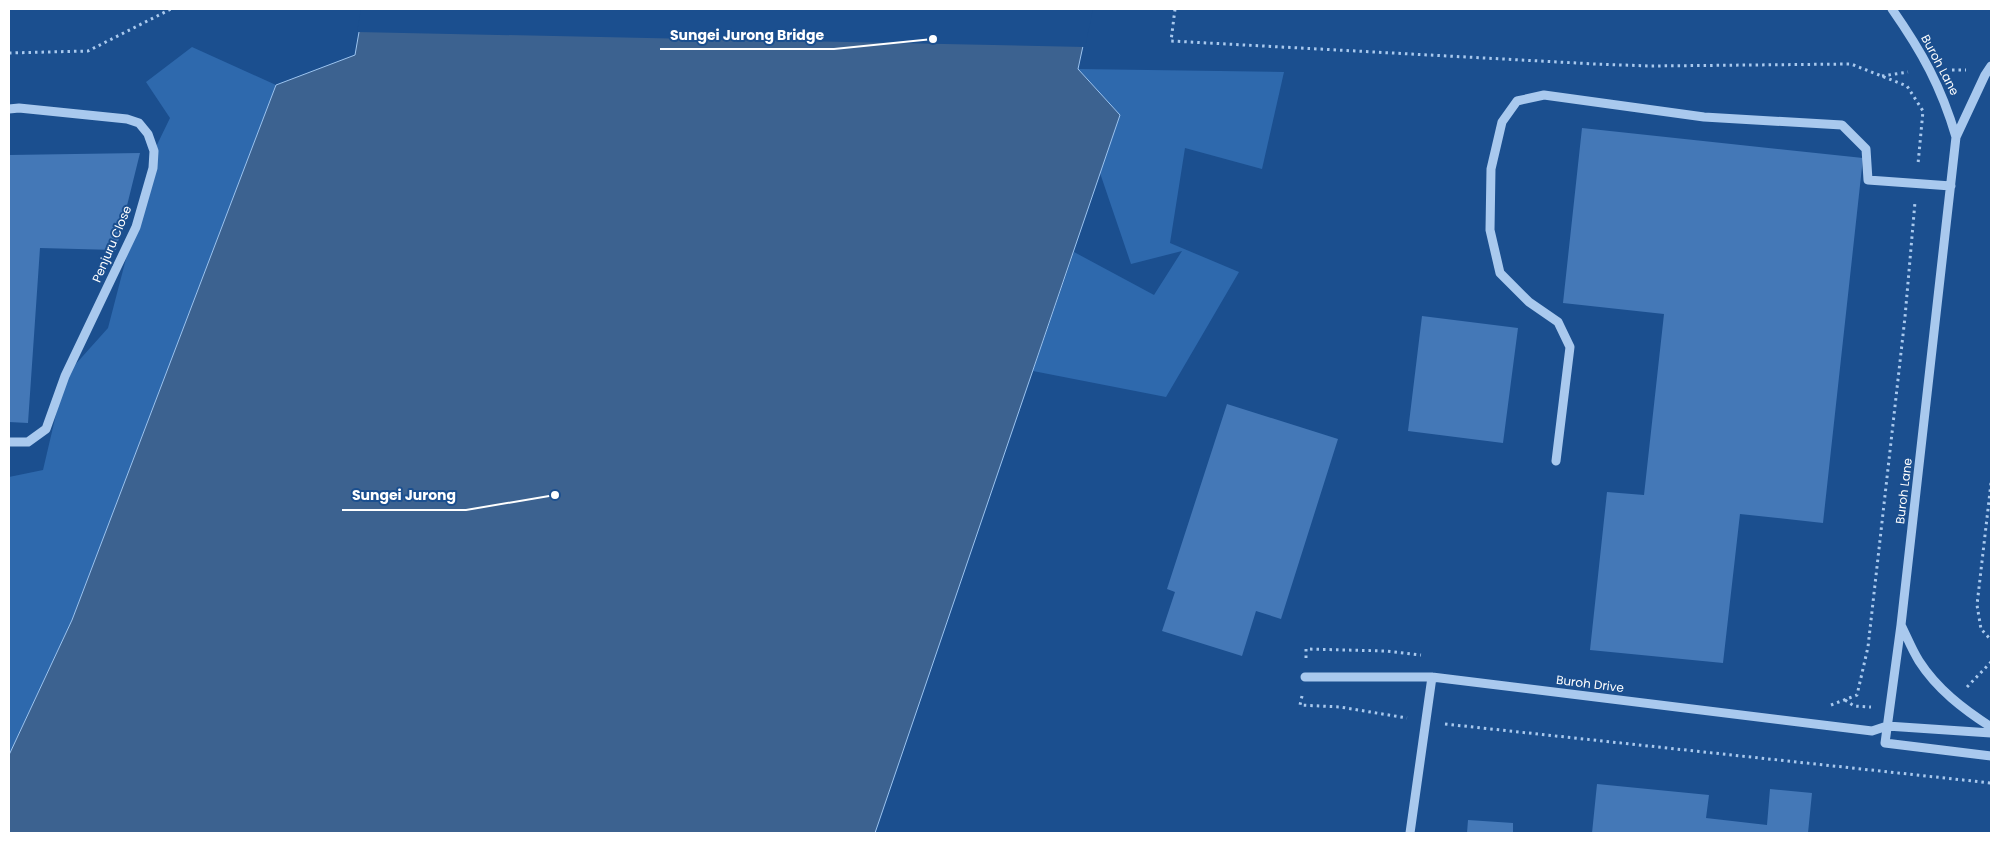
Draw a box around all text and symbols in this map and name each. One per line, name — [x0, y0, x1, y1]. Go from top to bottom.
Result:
callout: Sungei Jurong Bridge — [660, 20, 834, 49]
text: Sungei Jurong Bridge — [670, 25, 824, 45]
street label: Buroh Lane — [1917, 31, 1964, 98]
street label: Penjuru Close — [88, 203, 135, 285]
street label: Buroh Lane — [1891, 457, 1916, 525]
callout: Sungei Jurong — [342, 481, 466, 510]
text: Sungei Jurong — [352, 485, 456, 505]
street label: Buroh Drive — [1555, 671, 1625, 696]

